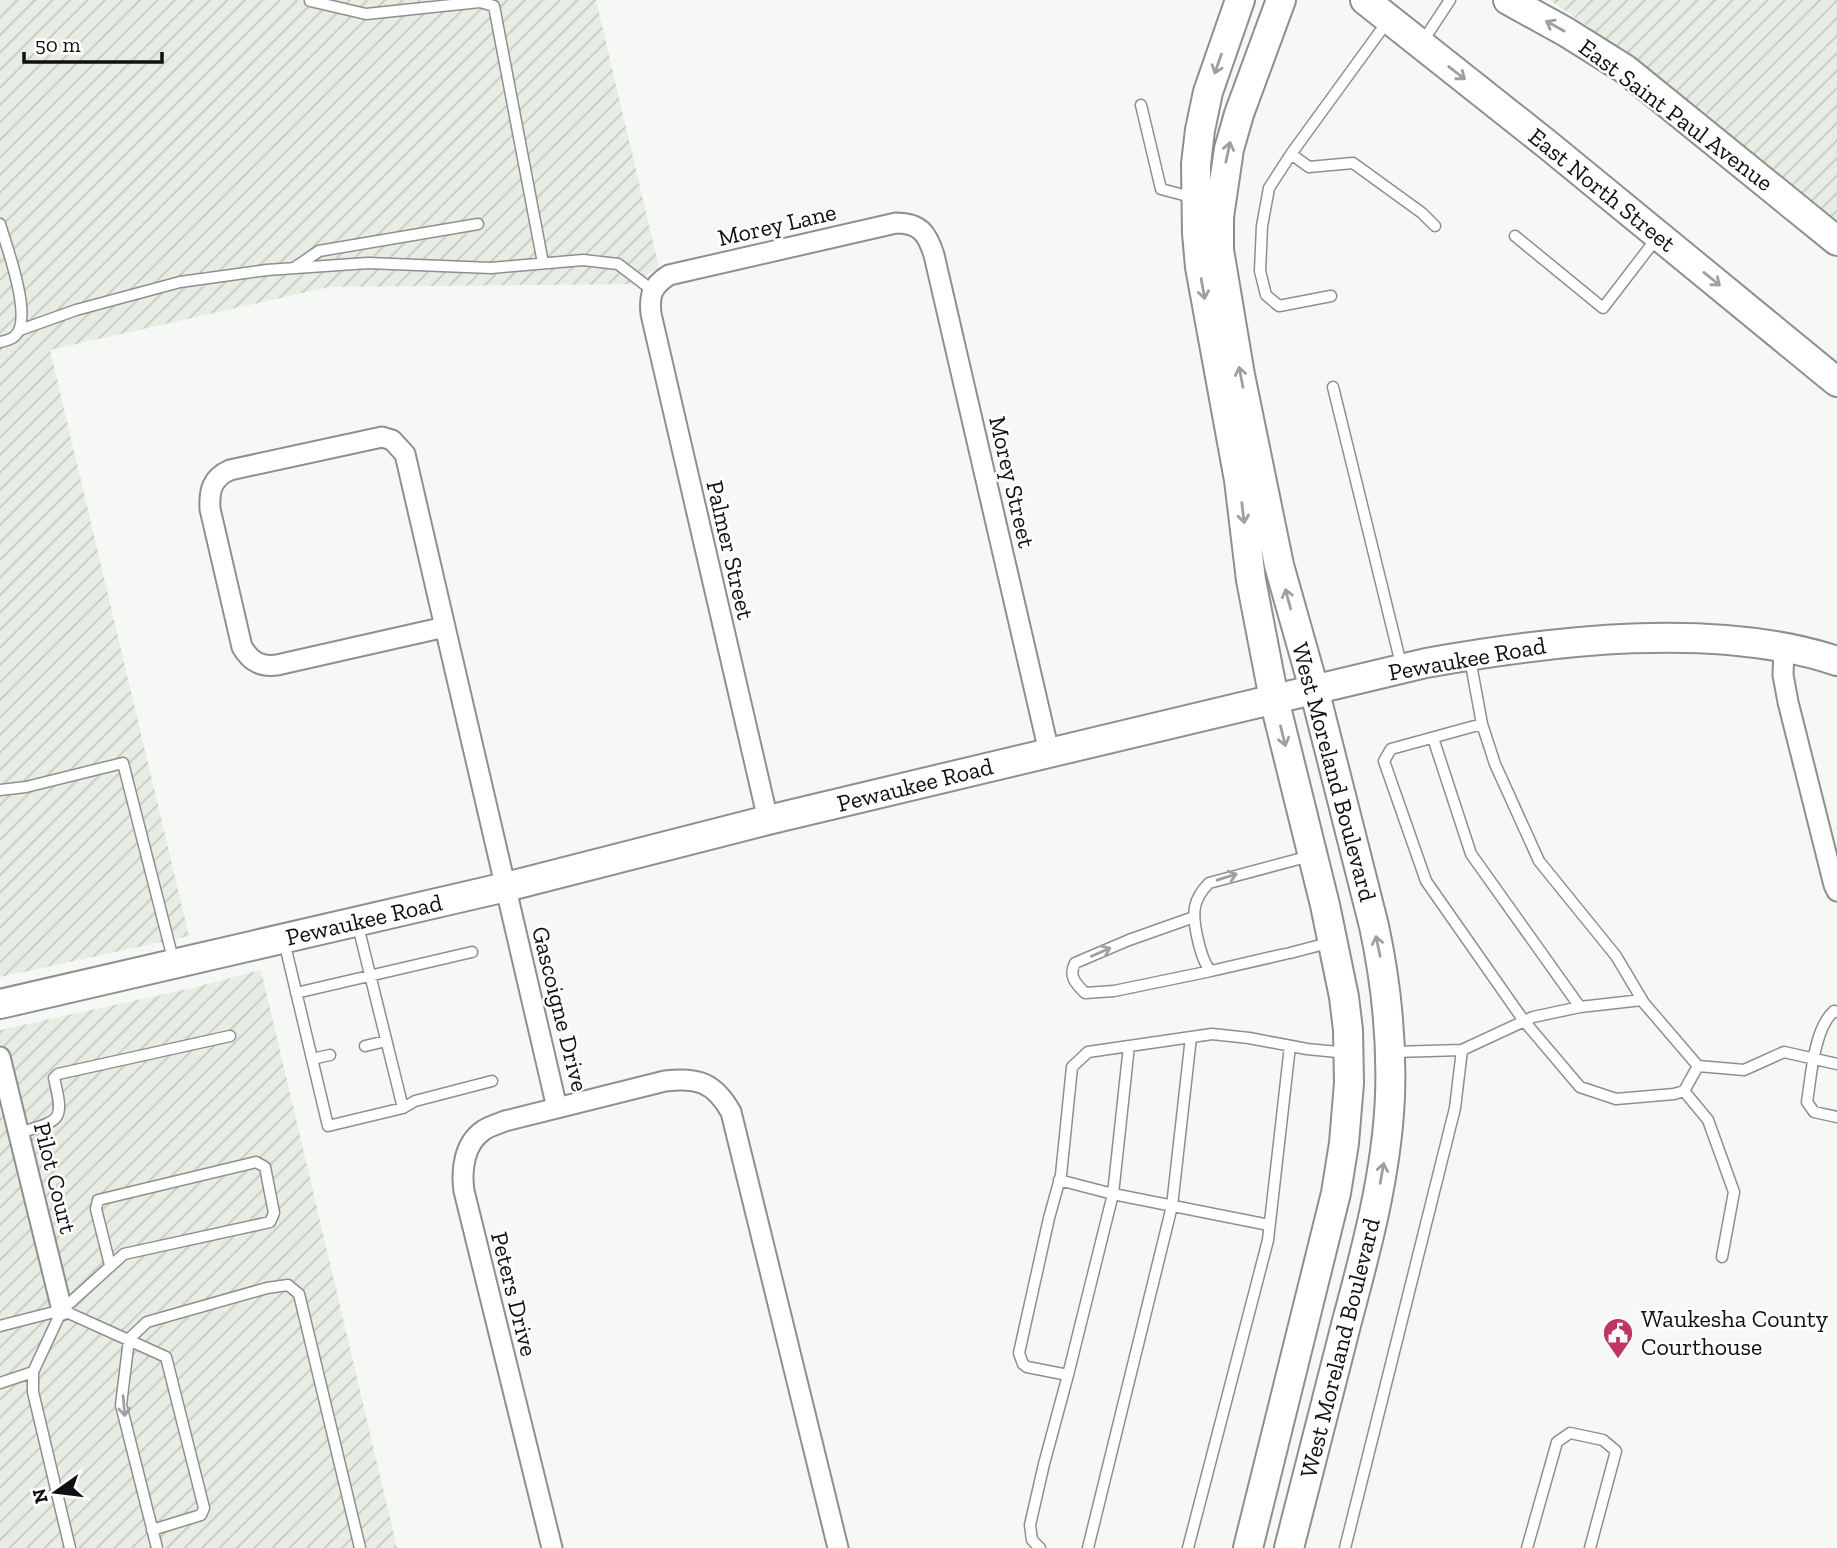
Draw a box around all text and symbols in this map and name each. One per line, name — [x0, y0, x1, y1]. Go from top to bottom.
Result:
one-way arrow — [1545, 19, 1566, 32]
scale bar — [24, 21, 163, 65]
text: 50 m — [35, 32, 81, 57]
street label: East Saint Paul Avenue — [1573, 32, 1779, 197]
one-way arrow — [1211, 53, 1223, 75]
one-way arrow — [1447, 65, 1465, 81]
street label: East North Street — [1523, 121, 1682, 258]
one-way arrow — [1222, 141, 1236, 164]
street label: Morey Lane — [715, 197, 839, 252]
one-way arrow — [1702, 271, 1720, 287]
one-way arrow — [1197, 277, 1211, 300]
one-way arrow — [1233, 366, 1247, 389]
street label: Morey Street — [983, 413, 1042, 551]
street label: Palmer Street — [700, 477, 761, 622]
one-way arrow — [1236, 501, 1249, 524]
one-way arrow — [1281, 589, 1294, 611]
street label: Pewaukee Road — [1386, 630, 1548, 687]
street label: West Moreland Boulevard — [1286, 639, 1383, 904]
one-way arrow — [1277, 725, 1290, 747]
street label: Pewaukee Road — [834, 751, 996, 818]
one-way arrow — [1216, 870, 1238, 883]
street label: Pewaukee Road — [283, 887, 445, 952]
street label: Gascoigne Drive — [526, 923, 595, 1094]
one-way arrow — [1371, 935, 1385, 958]
one-way arrow — [1089, 945, 1111, 958]
street label: Pilot Court — [28, 1119, 83, 1237]
one-way arrow — [1376, 1162, 1389, 1185]
street label: West Moreland Boulevard — [1293, 1215, 1386, 1481]
street label: Peters Drive — [485, 1229, 544, 1359]
place label: Waukesha County Courthouse — [1641, 1304, 1829, 1361]
public building icon: Waukesha County Courthouse — [1601, 1316, 1635, 1360]
one-way arrow — [118, 1394, 131, 1417]
north arrow — [21, 1457, 91, 1527]
text: N — [27, 1486, 53, 1506]

